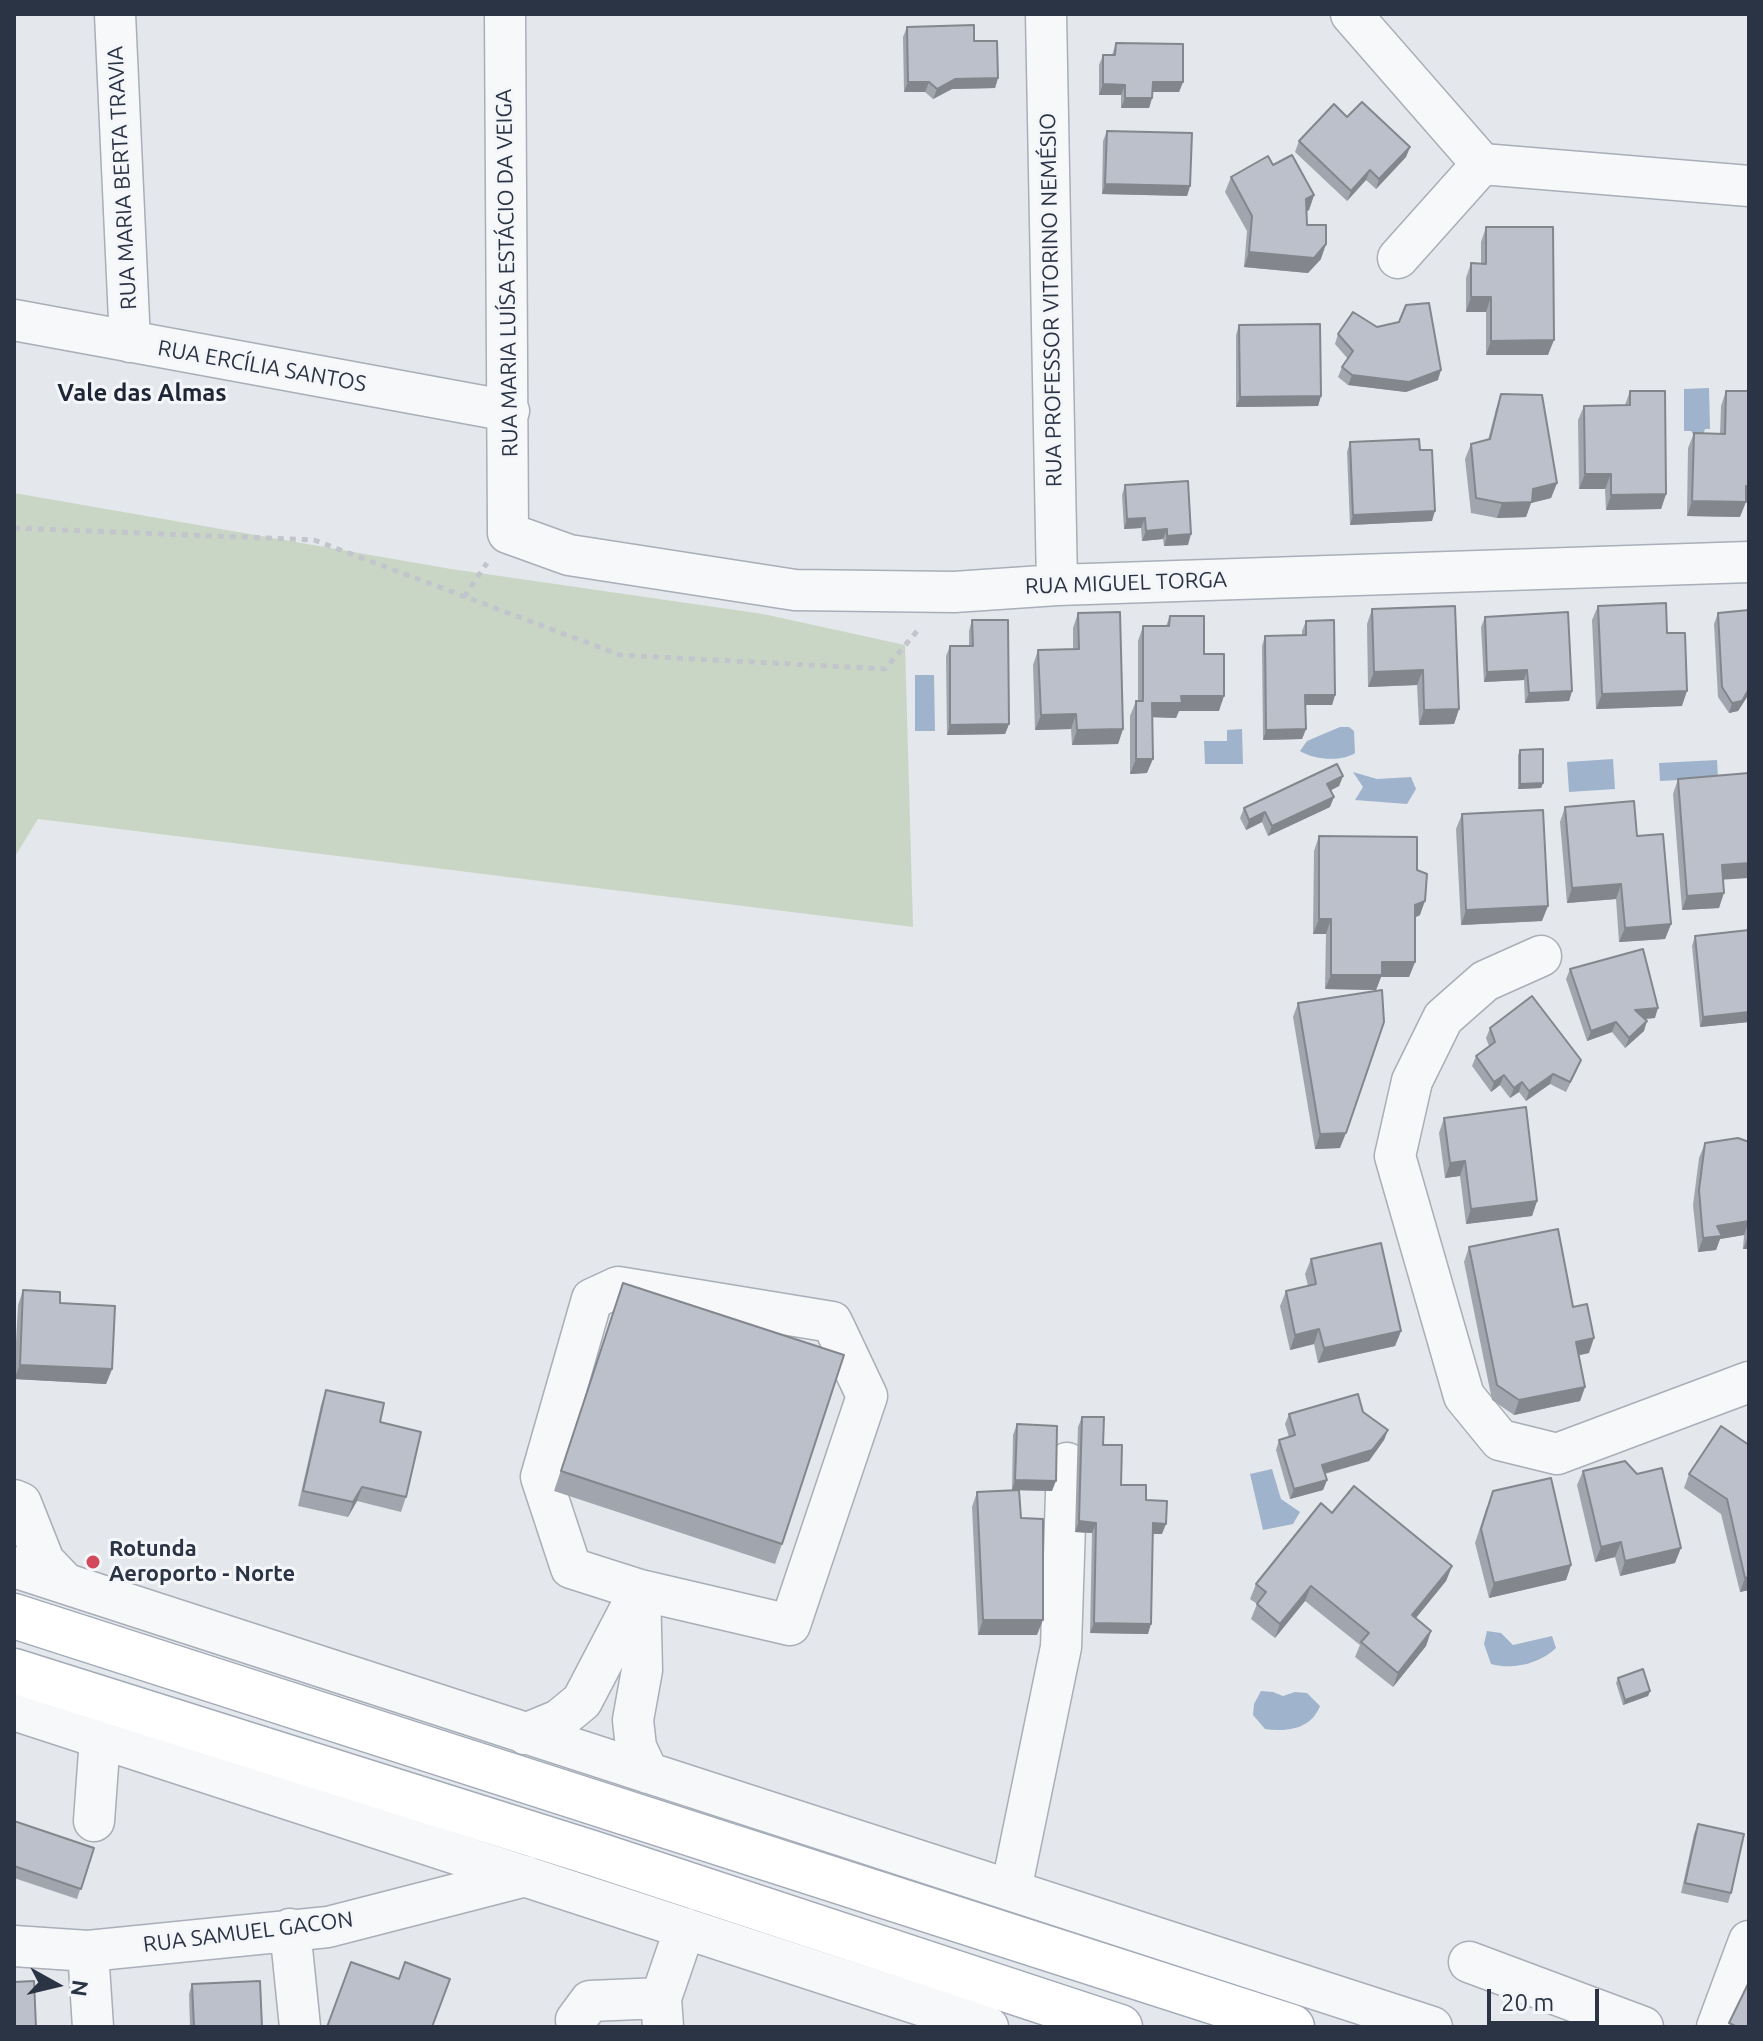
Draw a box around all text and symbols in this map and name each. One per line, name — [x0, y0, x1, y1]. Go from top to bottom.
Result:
street label: RUA MARIA BERTA TRAVIA — [102, 45, 142, 311]
street label: RUA MARIA LUÍSA ESTÁCIO DA VEIGA — [491, 89, 523, 457]
street label: RUA PROFESSOR VITORINO NEMÉSIO — [1035, 113, 1067, 487]
street label: RUA ERCÍLIA SANTOS — [156, 335, 368, 397]
district label: Vale das Almas — [57, 379, 227, 407]
street label: RUA MIGUEL TORGA — [1024, 566, 1228, 600]
place label: Rotunda Aeroporto - Norte — [109, 1536, 295, 1588]
marker: Rotunda Aeroporto - Norte — [84, 1553, 102, 1571]
street label: RUA SAMUEL GACON — [142, 1906, 354, 1958]
north arrow — [16, 1945, 96, 2025]
scale bar — [1491, 1973, 1603, 2023]
text: N — [67, 1979, 94, 1998]
text: 20 m — [1501, 1989, 1554, 2016]

